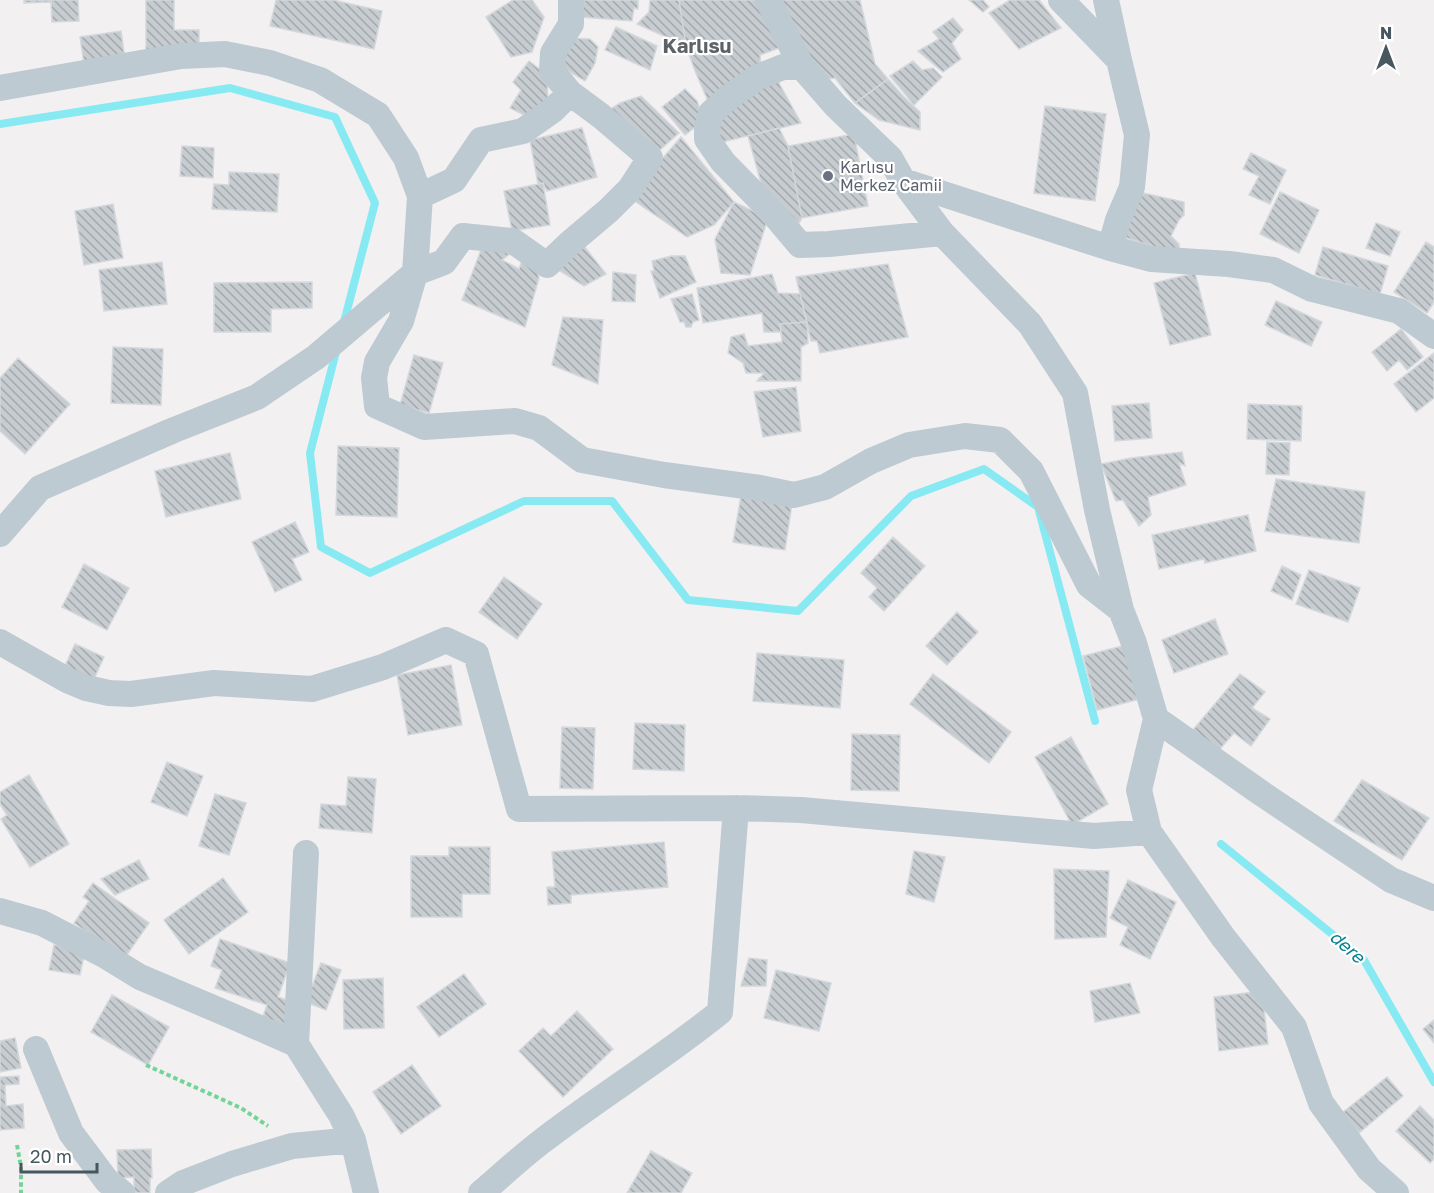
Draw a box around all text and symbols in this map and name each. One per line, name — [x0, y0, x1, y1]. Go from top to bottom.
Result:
north arrow — [1356, 18, 1416, 78]
text: N — [1380, 23, 1392, 43]
district label: Karlısu — [663, 33, 731, 57]
place label: Karlısu Merkez Camii — [840, 157, 942, 195]
marker: Karlısu Merkez Camii — [821, 169, 835, 183]
water label: dere — [1326, 925, 1371, 968]
scale bar — [21, 1136, 98, 1174]
text: 20 m — [30, 1145, 72, 1167]

